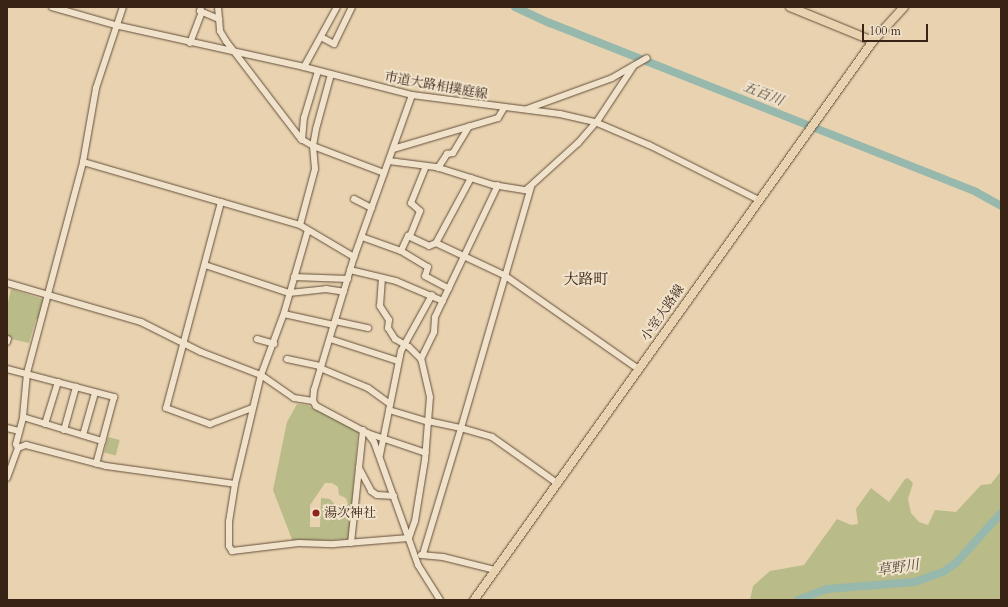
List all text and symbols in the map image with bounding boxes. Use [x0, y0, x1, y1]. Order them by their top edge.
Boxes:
scale bar [864, 16, 930, 42]
text: 100 m [869, 23, 901, 39]
street label: 市道大路相撲庭線 [383, 69, 489, 103]
water label: 五百川 [740, 78, 786, 110]
district label: 大路町 [564, 271, 608, 289]
street label: 小室大路線 [638, 282, 688, 344]
place label: 湯次神社 [324, 505, 376, 521]
marker: 湯次神社 [311, 508, 321, 518]
water label: 草野川 [876, 557, 920, 579]

